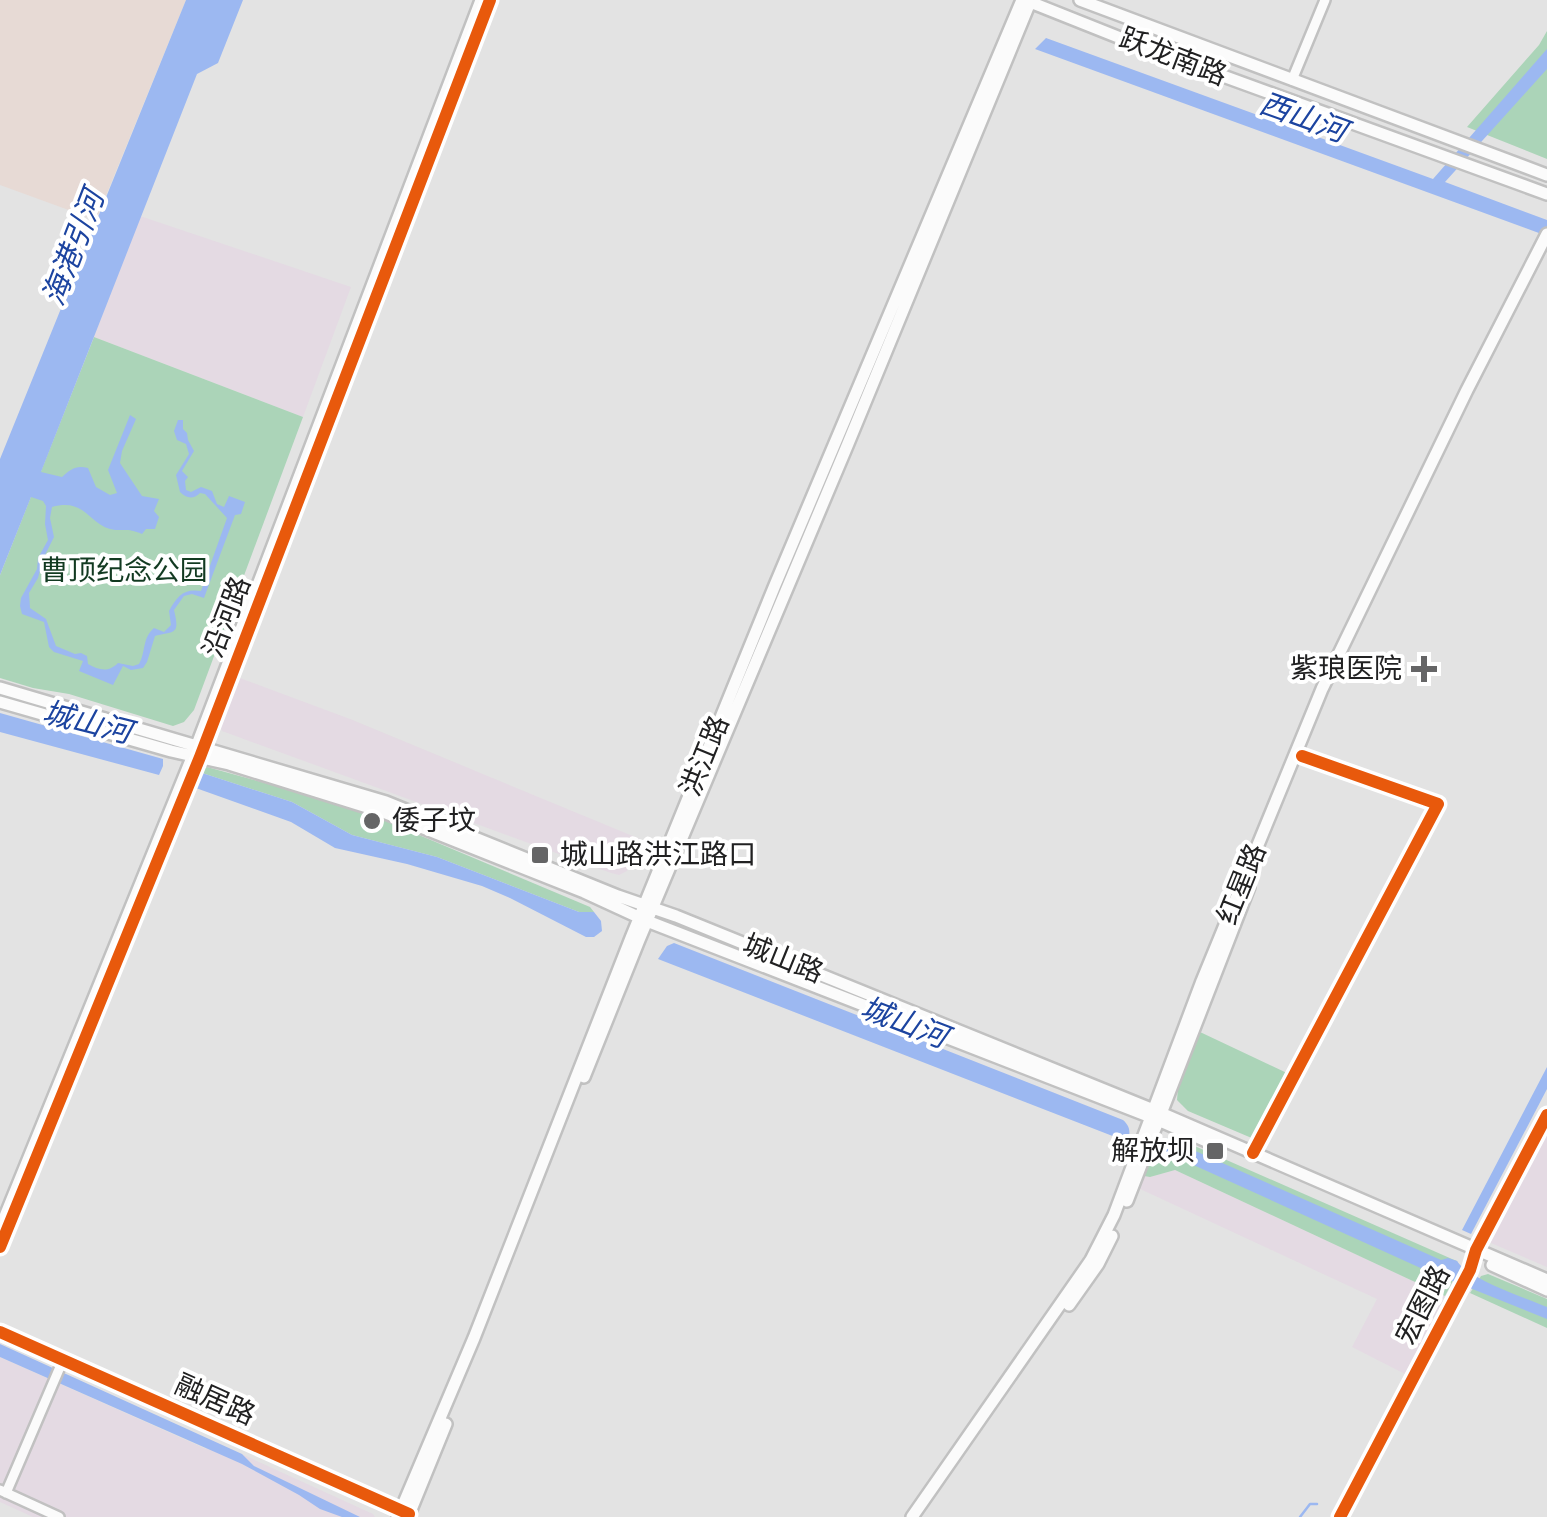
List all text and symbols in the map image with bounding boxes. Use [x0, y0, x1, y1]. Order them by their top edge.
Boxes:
street label: 跃龙南路 [1114, 18, 1232, 96]
water label: 西山河 [1253, 82, 1357, 155]
water label: 海港引河 [32, 180, 117, 312]
park label: 曹顶纪念公园 [40, 551, 208, 591]
street label: 沿河路 [193, 571, 261, 663]
place label: 紫琅医院 [1290, 649, 1402, 689]
marker: 紫琅医院 [1411, 656, 1437, 682]
water label: 城山河 [38, 691, 141, 756]
street label: 洪江路 [671, 710, 739, 802]
place label: 倭子坟 [392, 801, 476, 841]
marker: 倭子坟 [361, 810, 383, 832]
place label: 城山路洪江路口 [560, 835, 756, 875]
street label: 红星路 [1208, 838, 1276, 930]
marker: 城山路洪江路口 [529, 844, 551, 866]
street label: 城山路 [737, 925, 829, 993]
water label: 城山河 [854, 987, 958, 1061]
place label: 解放坝 [1111, 1131, 1195, 1171]
marker: 解放坝 [1204, 1140, 1226, 1162]
street label: 宏图路 [1386, 1258, 1460, 1352]
street label: 融居路 [168, 1365, 262, 1435]

